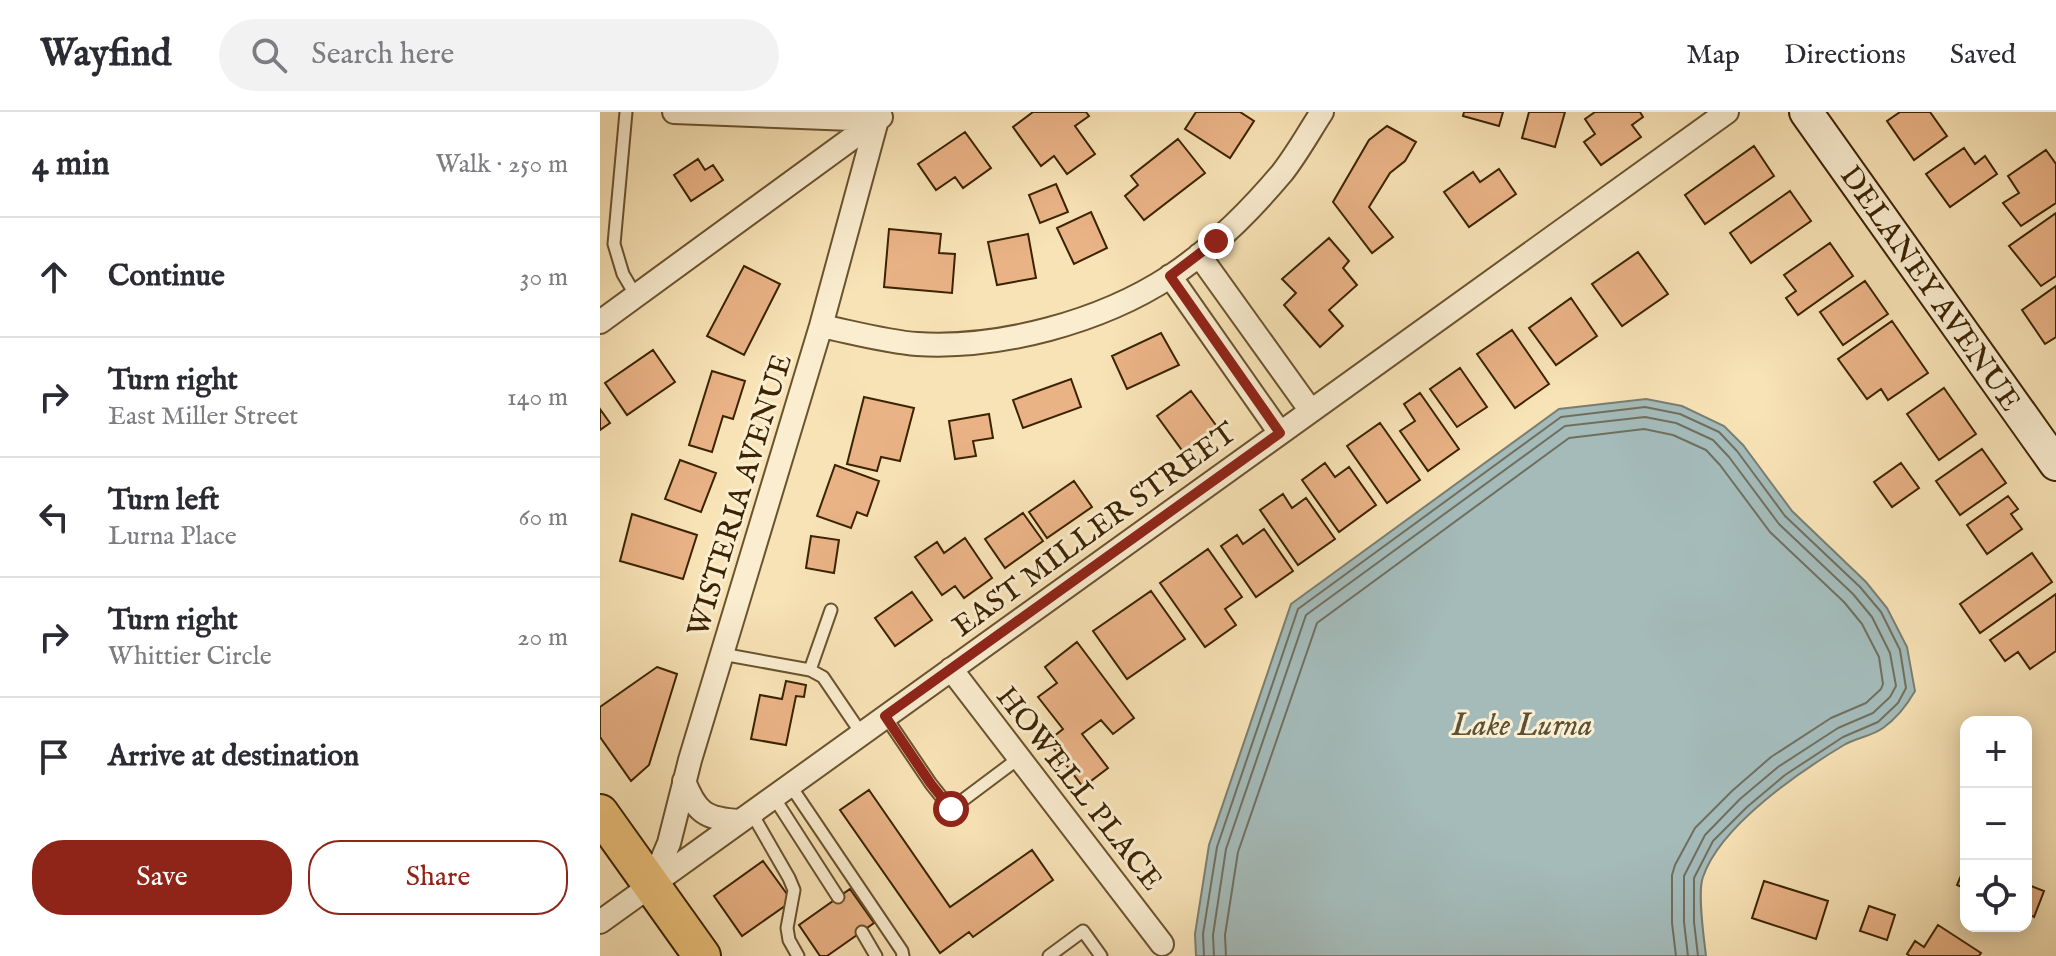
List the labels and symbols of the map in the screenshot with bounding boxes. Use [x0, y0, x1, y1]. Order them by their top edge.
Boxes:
street label: DELANEY AVENUE [1830, 159, 2028, 419]
route end [1198, 223, 1234, 259]
street label: WISTERIA AVENUE [680, 350, 802, 641]
street label: EAST MILLER STREET [946, 415, 1245, 646]
street label: HOWELL PLACE [987, 679, 1170, 899]
water label: Lake Lurna [1450, 706, 1593, 747]
route start [933, 791, 969, 827]

